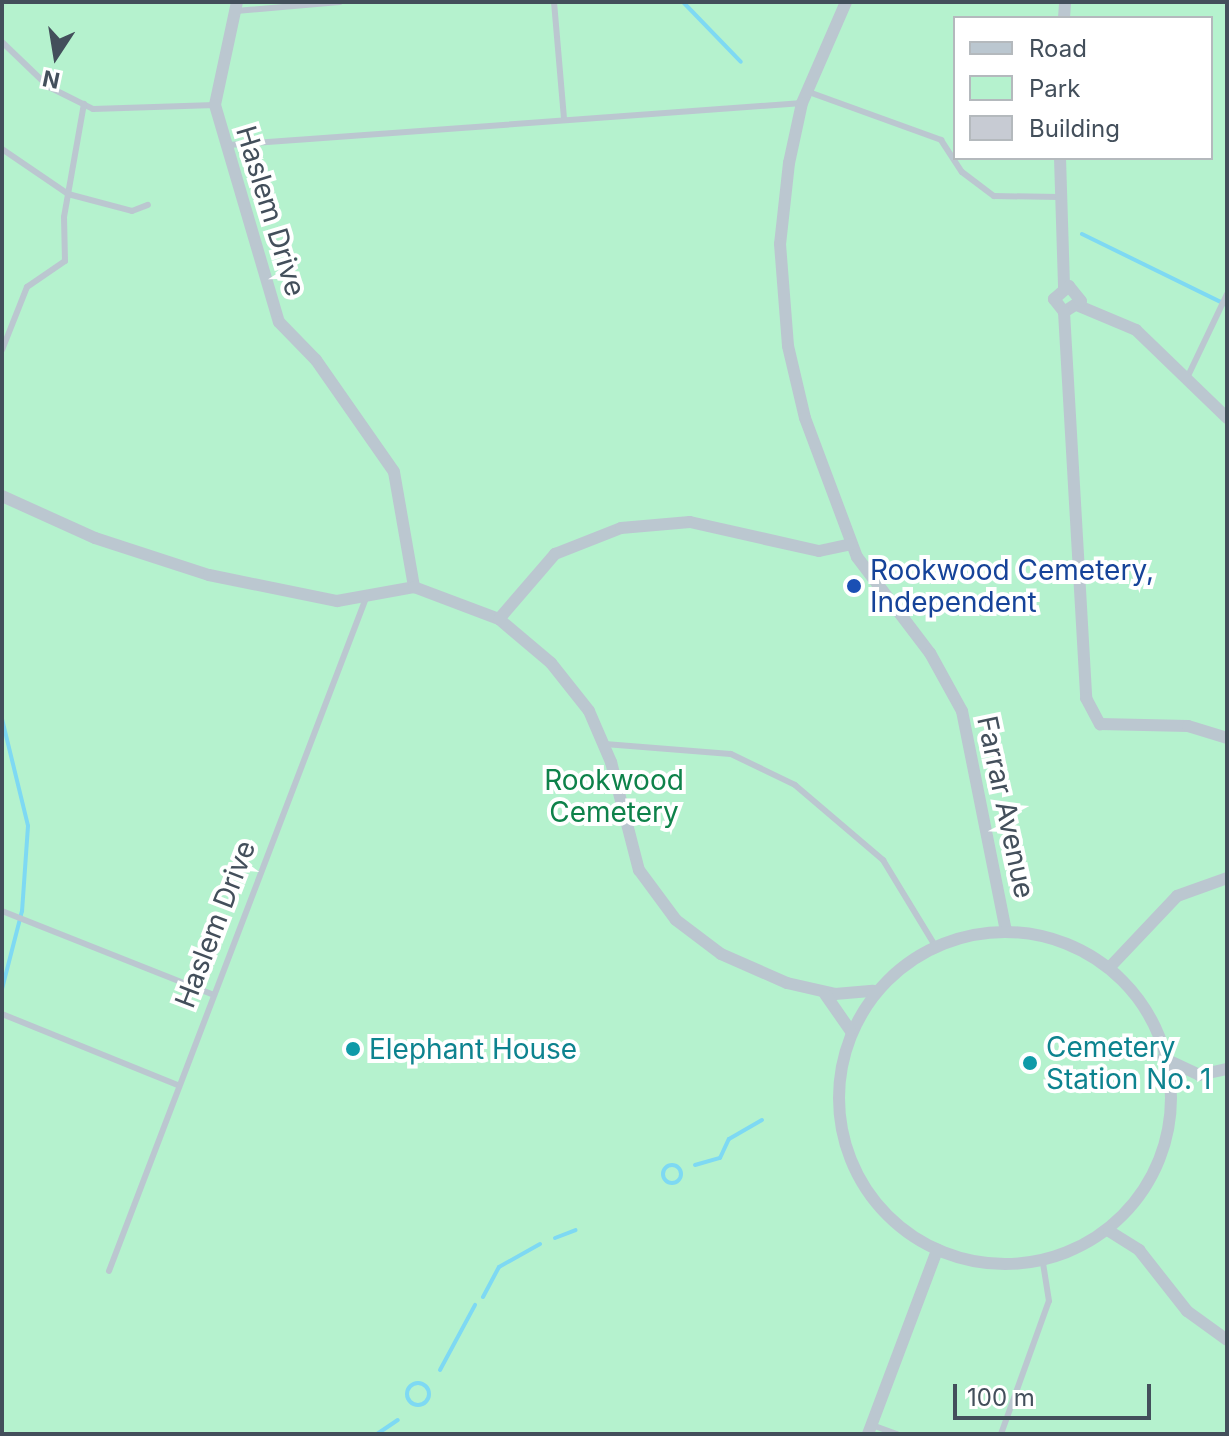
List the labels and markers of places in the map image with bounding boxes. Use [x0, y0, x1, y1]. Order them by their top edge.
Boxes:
place label: Rookwood Cemetery, Independent [870, 553, 1154, 619]
marker: Rookwood Cemetery, Independent [845, 577, 863, 595]
place label: Cemetery Station No. 1 [1046, 1030, 1211, 1096]
place label: Elephant House [369, 1032, 577, 1066]
marker: Elephant House [344, 1040, 362, 1058]
marker: Cemetery Station No. 1 [1021, 1054, 1039, 1072]

